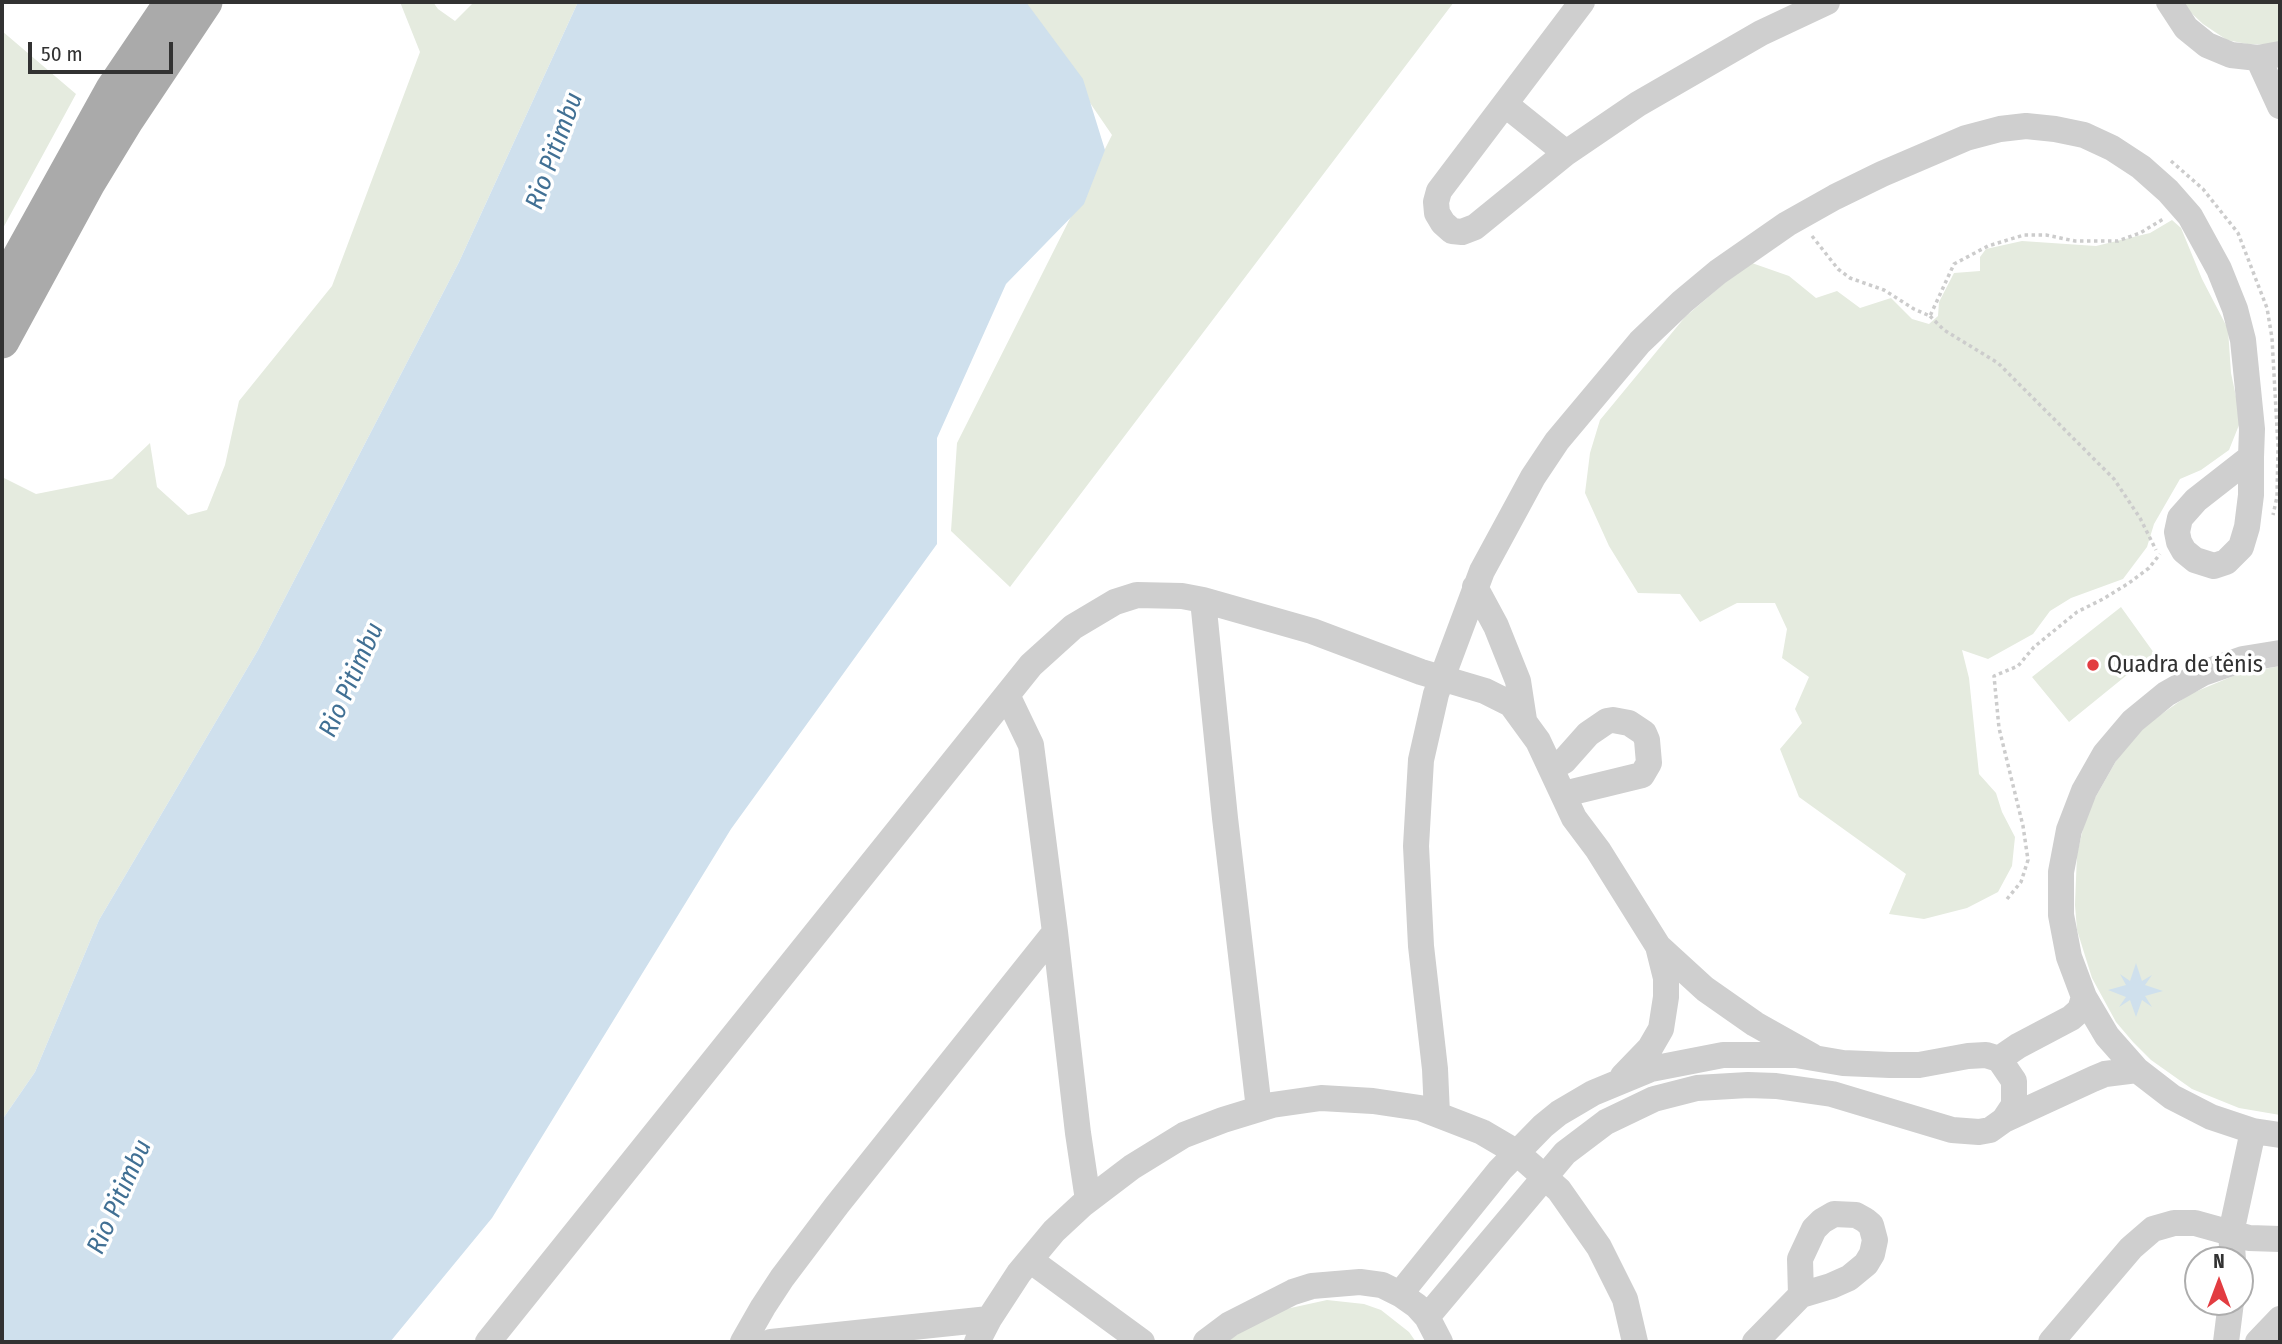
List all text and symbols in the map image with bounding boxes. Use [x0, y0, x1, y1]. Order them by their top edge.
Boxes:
scale bar [32, 28, 177, 72]
text: 50 m [41, 41, 83, 67]
water label: Rio Pitimbu [519, 88, 591, 214]
water label: Rio Pitimbu [313, 618, 391, 742]
place label: Quadra de tênis [2107, 651, 2263, 679]
marker: Quadra de tênis [2085, 657, 2101, 673]
water label: Rio Pitimbu [81, 1135, 159, 1259]
north arrow [2184, 1246, 2254, 1316]
text: N [2213, 1250, 2225, 1273]

